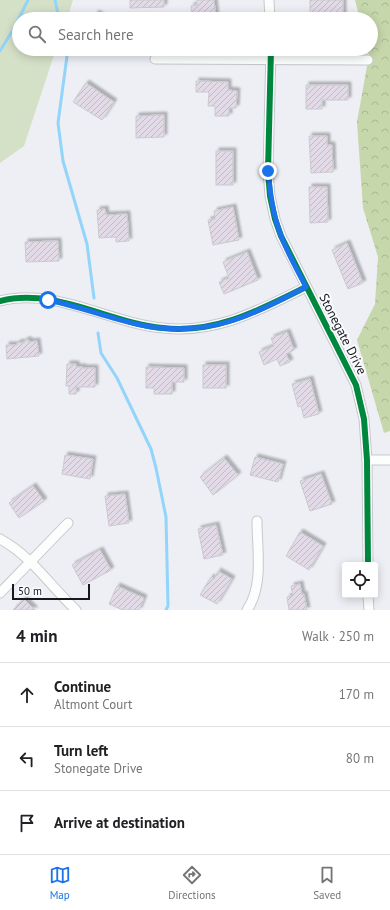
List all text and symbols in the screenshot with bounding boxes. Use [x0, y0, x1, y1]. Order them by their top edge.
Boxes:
search box [12, 12, 378, 56]
icon: search [26, 23, 48, 45]
text: Search here [58, 25, 134, 44]
route end [259, 162, 277, 180]
route start [39, 291, 57, 309]
street label: Stonegate Drive [315, 291, 371, 377]
map controls [342, 562, 378, 598]
button: locate [342, 562, 378, 598]
scale bar [12, 582, 90, 601]
text: 50 m [18, 584, 42, 598]
text: 4 min [16, 625, 57, 647]
text: Walk · 250 m [302, 628, 374, 645]
text: Continue [54, 677, 111, 696]
icon: ahead [16, 684, 38, 706]
text: 170 m [339, 686, 374, 703]
text: Altmont Court [54, 696, 132, 713]
text: Turn left [54, 741, 108, 760]
icon: left [16, 748, 38, 770]
text: 80 m [346, 750, 374, 767]
text: Stonegate Drive [54, 760, 143, 777]
icon: arrive [16, 812, 38, 834]
text: Arrive at destination [54, 813, 185, 832]
tab: Map [49, 864, 71, 902]
tab: Directions [168, 864, 216, 902]
tab: Saved [313, 864, 341, 902]

